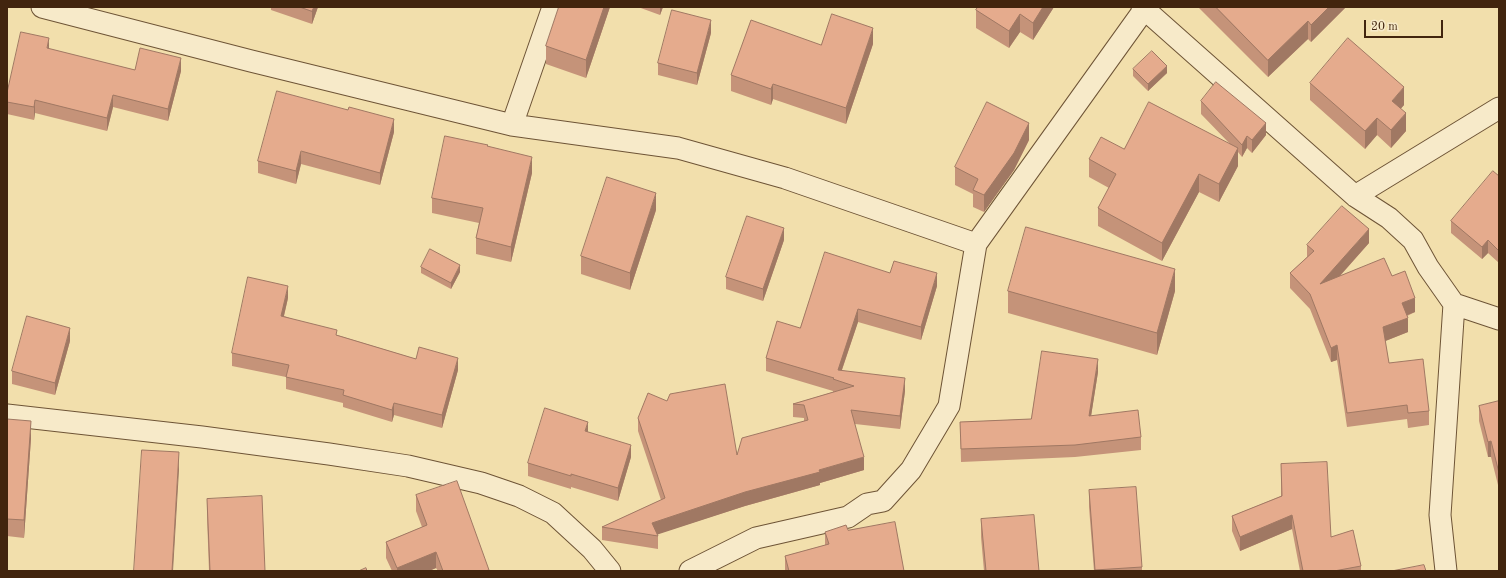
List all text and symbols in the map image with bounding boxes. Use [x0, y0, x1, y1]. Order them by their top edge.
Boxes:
scale bar [1366, 12, 1445, 38]
text: 20 m [1371, 21, 1398, 33]

